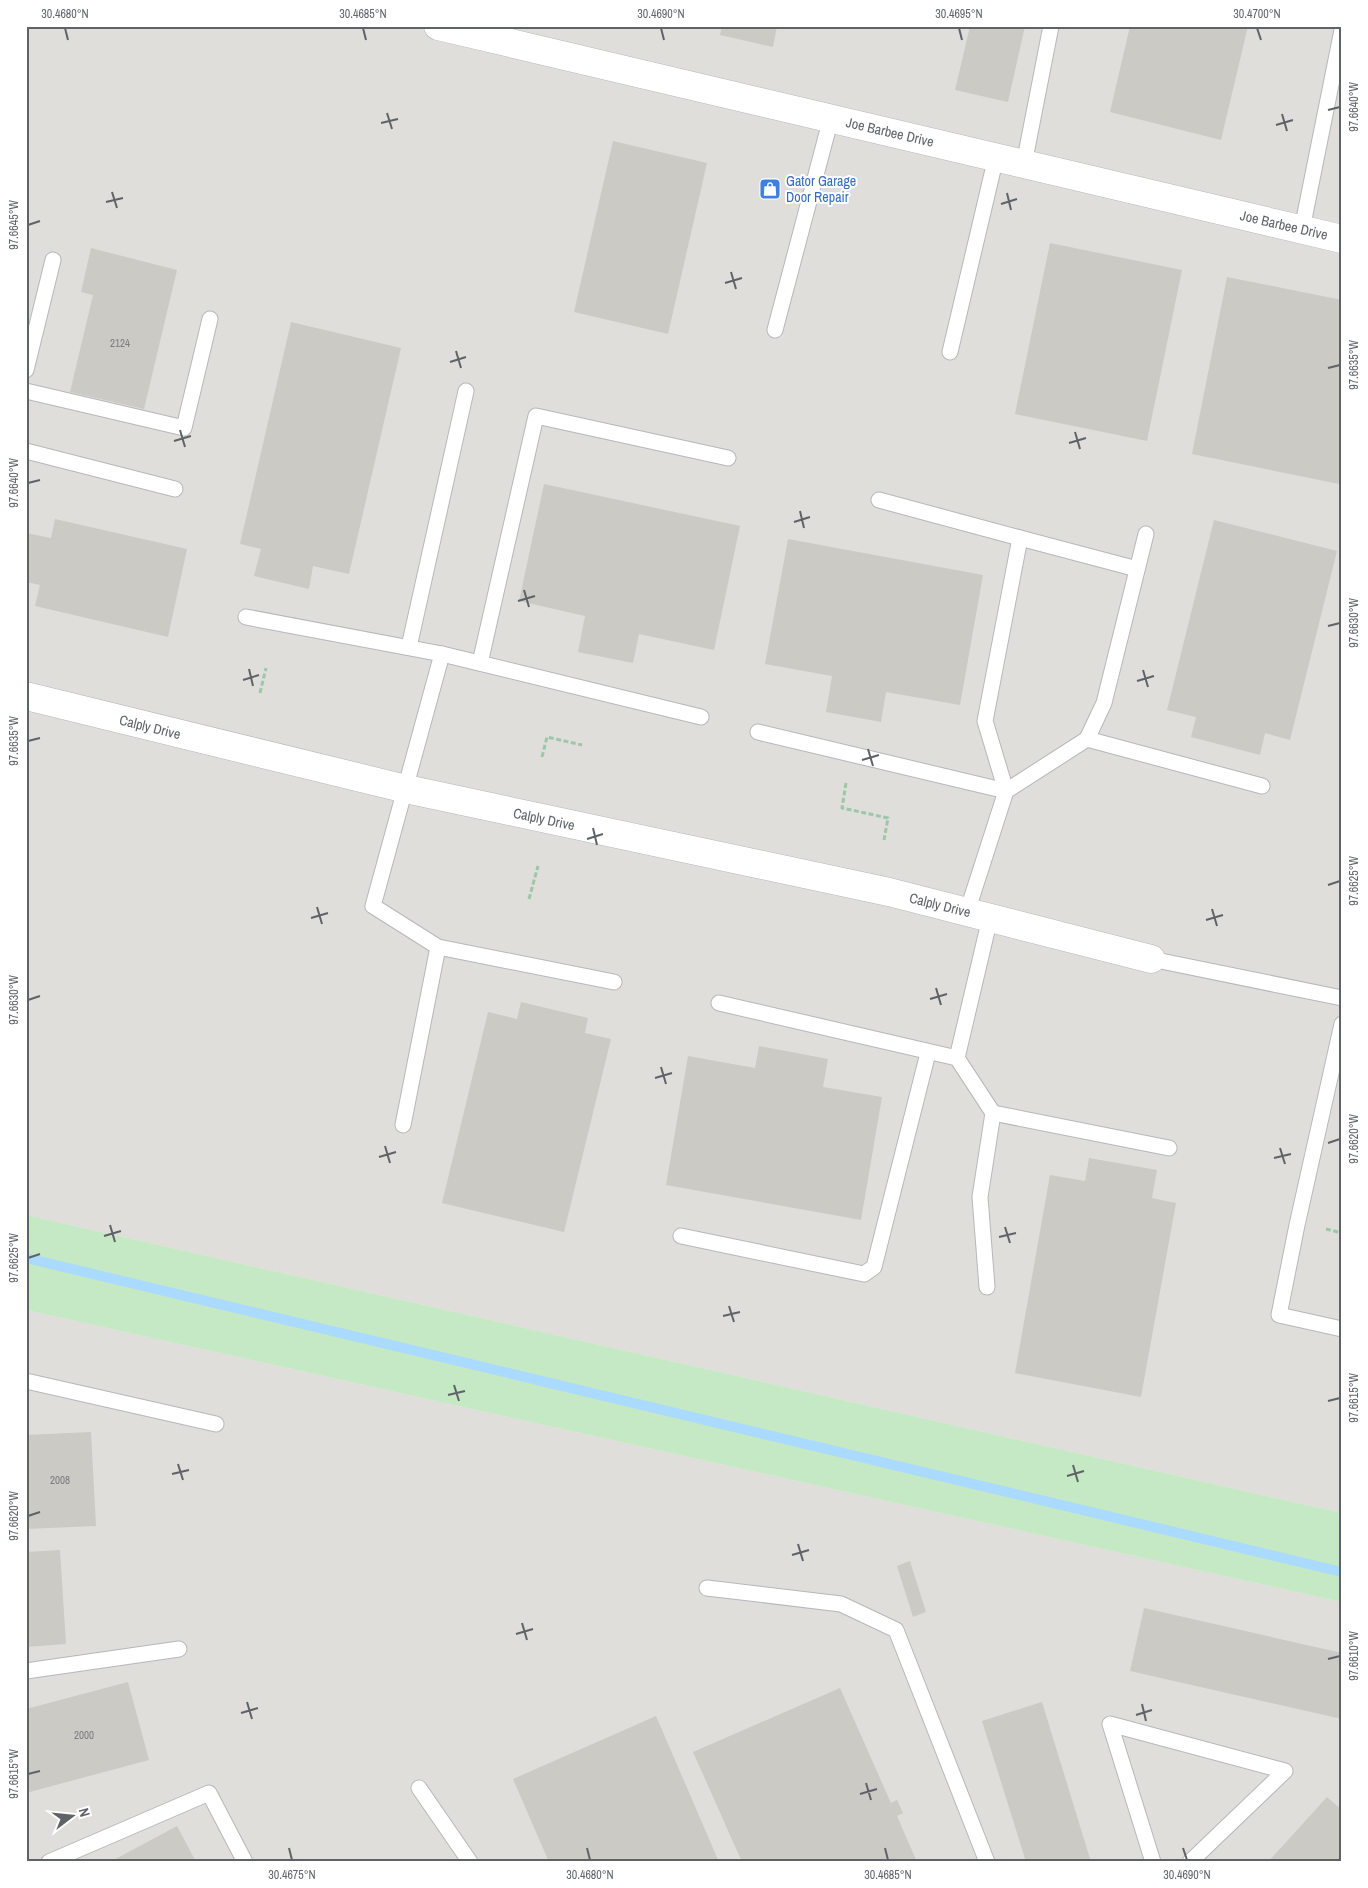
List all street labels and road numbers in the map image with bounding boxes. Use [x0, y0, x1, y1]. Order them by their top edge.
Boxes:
street label: Joe Barbee Drive [844, 113, 936, 151]
street label: Joe Barbee Drive [1238, 206, 1330, 244]
street label: Calply Drive [117, 711, 183, 743]
street label: Calply Drive [512, 804, 576, 834]
street label: Calply Drive [907, 889, 973, 921]

